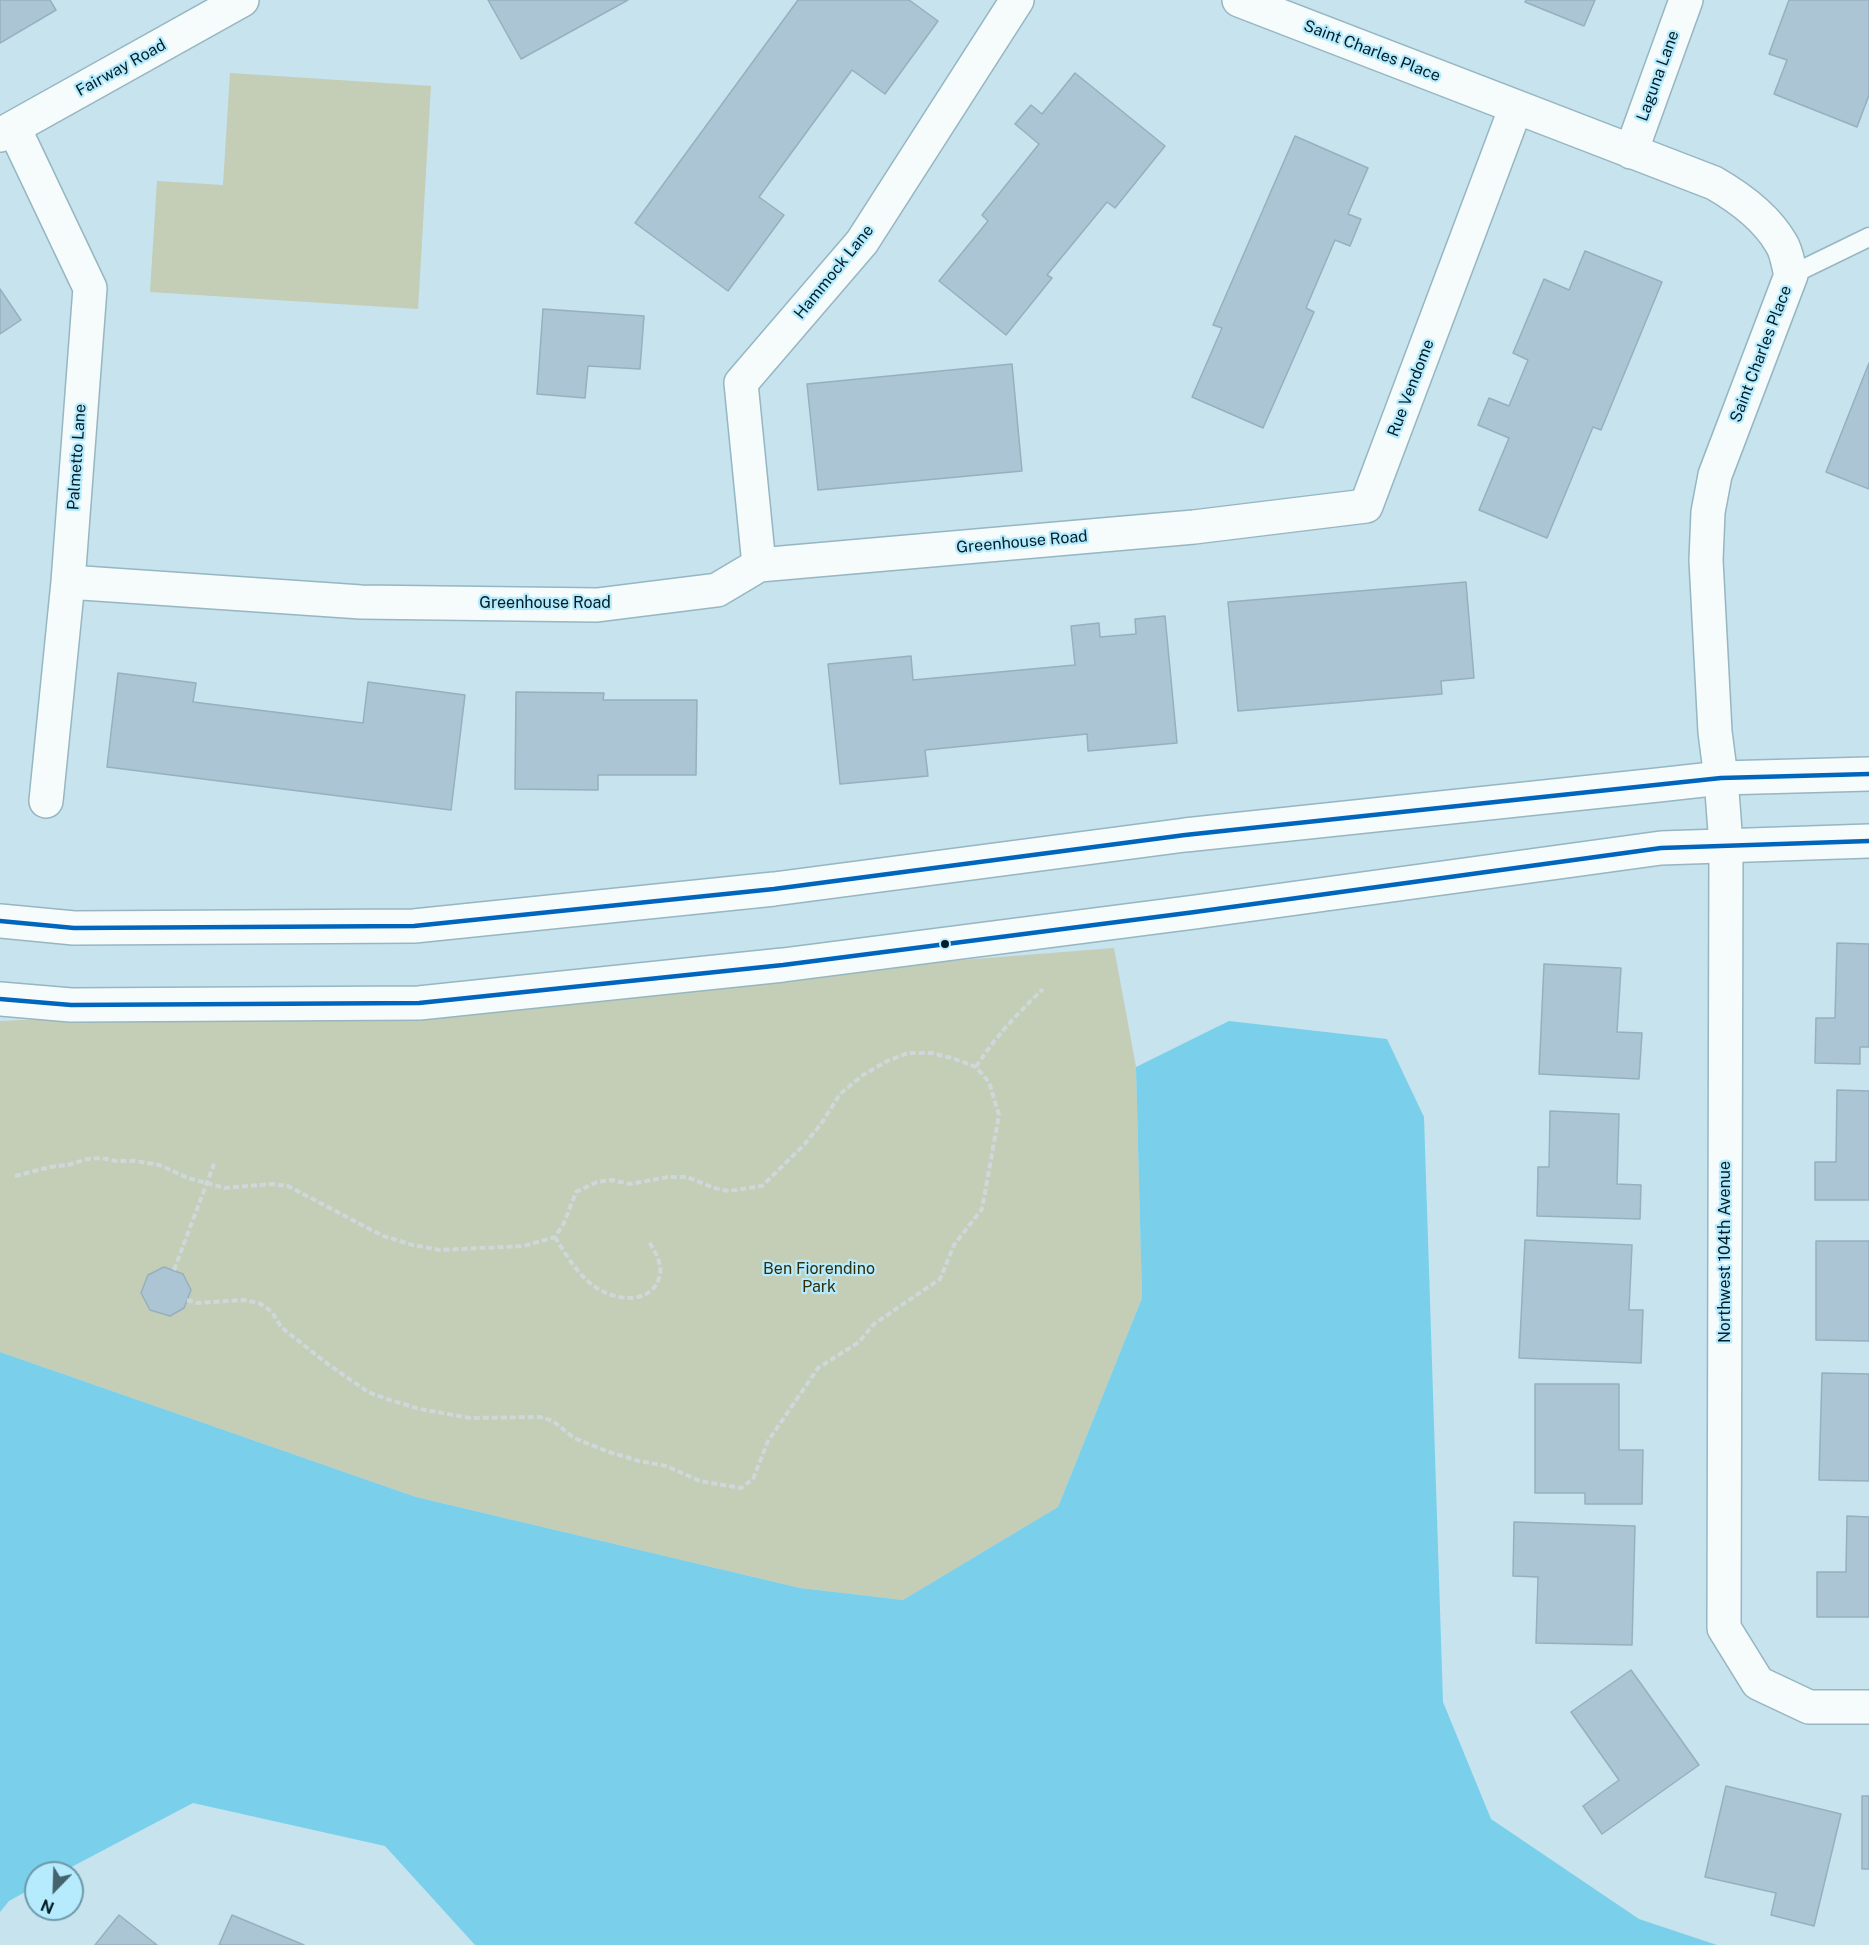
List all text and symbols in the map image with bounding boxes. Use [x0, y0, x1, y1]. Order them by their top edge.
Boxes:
street label: Saint Charles Place [1301, 16, 1443, 86]
street label: Laguna Lane [1633, 28, 1683, 124]
street label: Fairway Road [73, 35, 169, 101]
street label: Hammock Lane [790, 221, 878, 323]
street label: Saint Charles Place [1726, 283, 1796, 425]
street label: Rue Vendome [1384, 337, 1438, 439]
street label: Palmetto Lane [64, 403, 90, 511]
street label: Greenhouse Road [956, 527, 1088, 557]
street label: Greenhouse Road [479, 593, 611, 613]
unlabelled marker [939, 938, 951, 950]
street label: Northwest 104th Avenue [1715, 1161, 1735, 1343]
park label: Ben Fiorendino Park [763, 1259, 875, 1297]
north arrow [24, 1861, 84, 1921]
text: N [38, 1895, 57, 1917]

